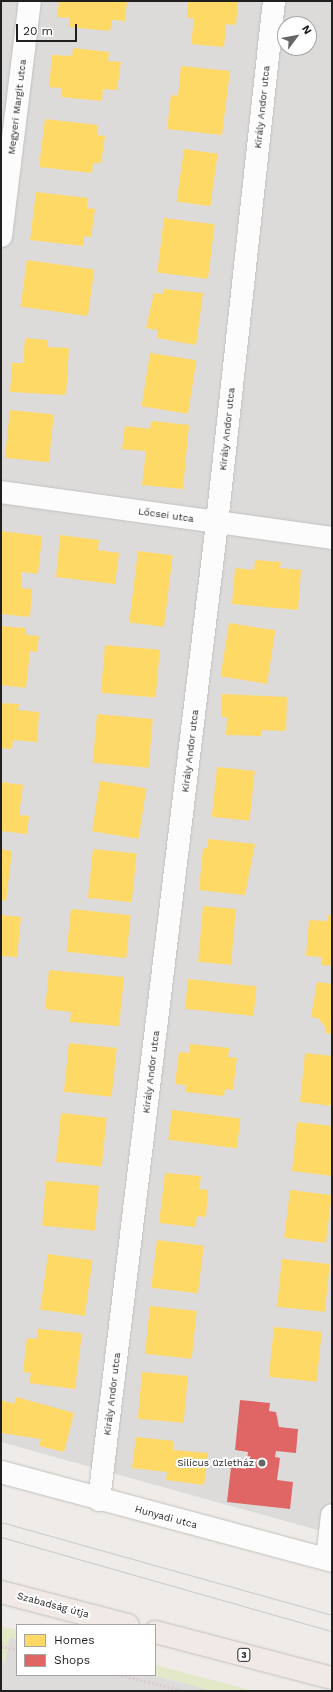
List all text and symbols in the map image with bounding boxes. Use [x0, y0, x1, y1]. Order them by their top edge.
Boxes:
scale bar [18, 16, 79, 42]
north arrow [277, 16, 317, 56]
text: N [299, 23, 314, 37]
text: 20 m [23, 24, 53, 38]
street label: Megyeri Margit utca [5, 59, 29, 155]
street label: Király Andor utca [252, 64, 272, 150]
street label: Király Andor utca [217, 386, 237, 472]
street label: Lőcsei utca [137, 505, 195, 525]
street label: Király Andor utca [179, 708, 201, 794]
street label: Király Andor utca [140, 1029, 162, 1115]
street label: Király Andor utca [101, 1351, 123, 1437]
place label: Silicus üzletház [177, 1457, 254, 1469]
marker: Silicus üzletház [257, 1458, 267, 1468]
street label: Hunyadi utca [133, 1503, 199, 1531]
street label: Szabadság útja [16, 1590, 90, 1620]
legend [16, 1624, 156, 1676]
text: Homes [54, 1633, 95, 1647]
road number: 3 [237, 1648, 251, 1662]
text: Shops [54, 1653, 90, 1667]

